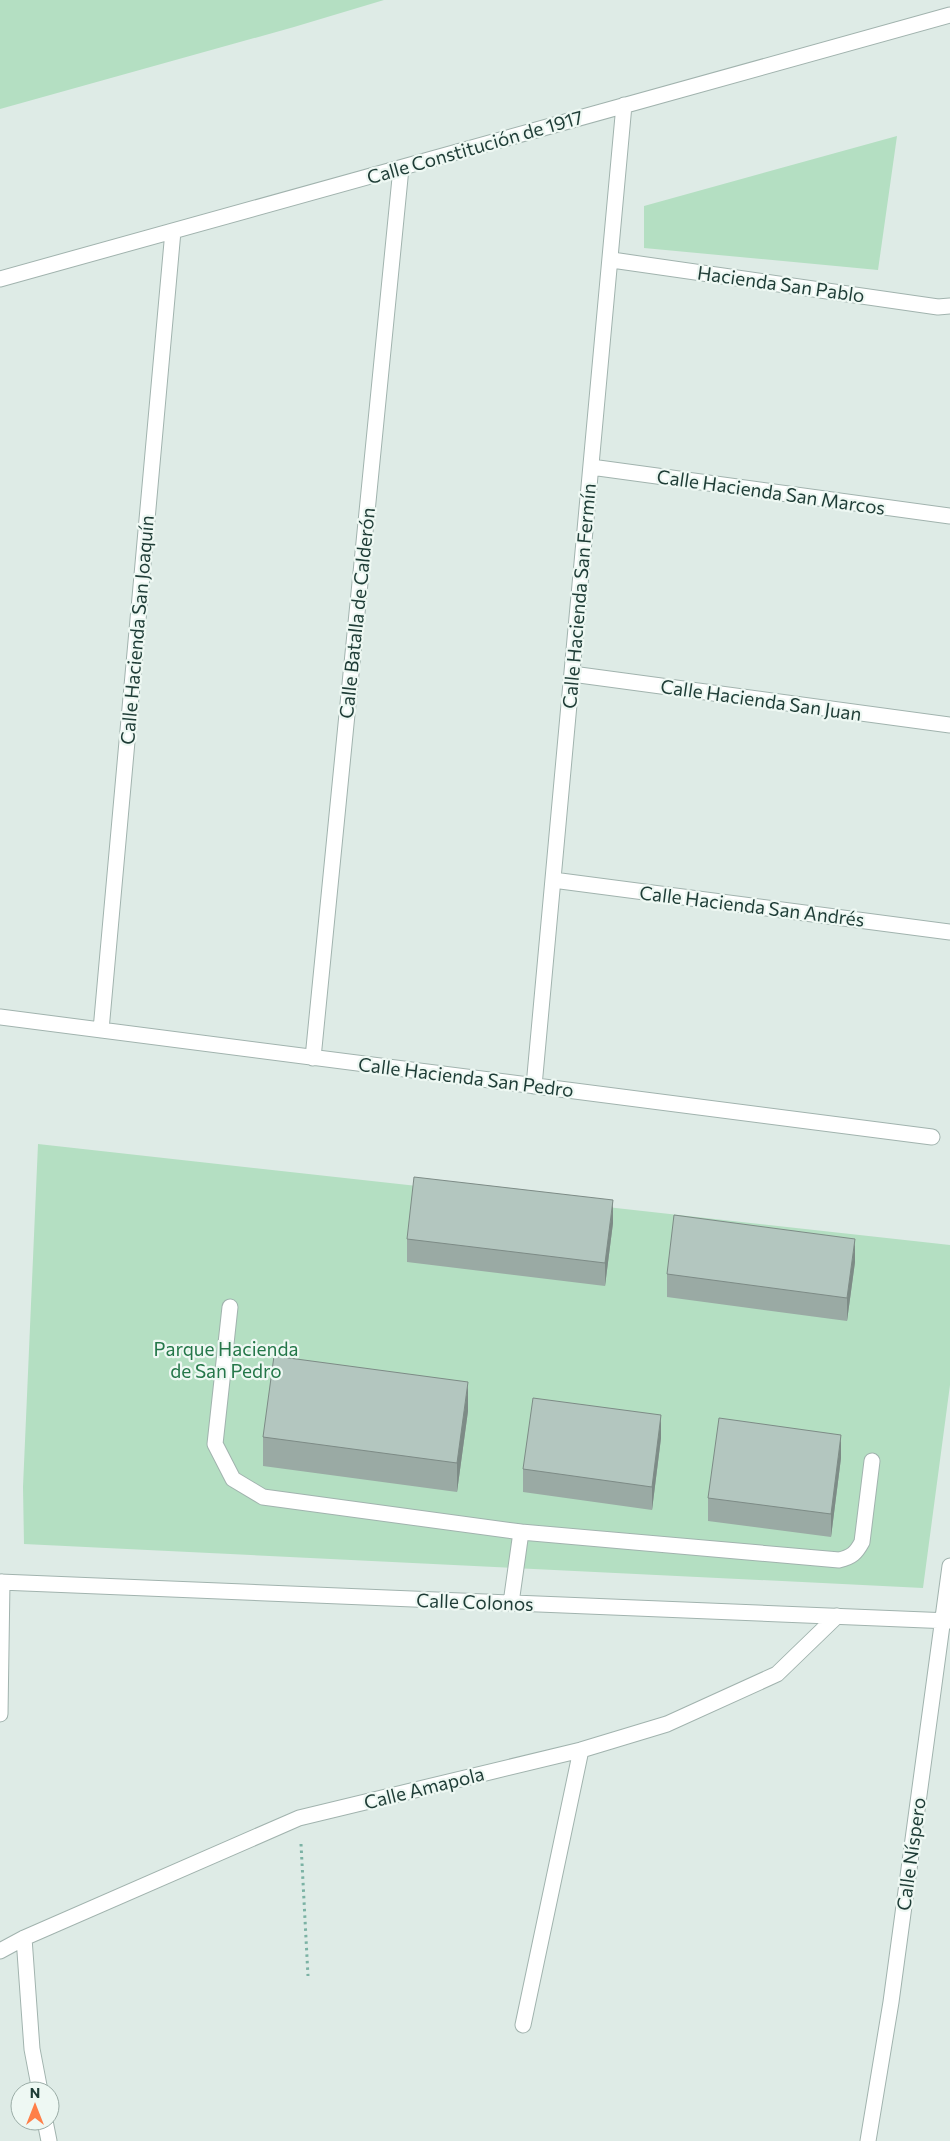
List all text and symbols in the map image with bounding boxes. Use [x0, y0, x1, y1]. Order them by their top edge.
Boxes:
street label: Calle Constitución de 1917 [364, 105, 586, 188]
street label: Hacienda San Pablo [696, 260, 866, 307]
street label: Calle Hacienda San Marcos [655, 464, 887, 519]
street label: Calle Hacienda San Fermín [557, 482, 600, 710]
street label: Calle Batalla de Calderón [334, 506, 379, 720]
street label: Calle Hacienda San Joaquín [115, 514, 158, 746]
street label: Calle Hacienda San Juan [659, 674, 863, 725]
street label: Calle Hacienda San Andrés [638, 880, 866, 931]
street label: Calle Hacienda San Pedro [357, 1052, 575, 1101]
park label: Parque Hacienda de San Pedro [154, 1337, 298, 1382]
street label: Calle Colonos [416, 1588, 534, 1615]
street label: Calle Amapola [361, 1761, 486, 1814]
street label: Calle Níspero [891, 1796, 930, 1912]
north arrow [10, 2081, 60, 2131]
text: N [30, 2084, 40, 2101]

